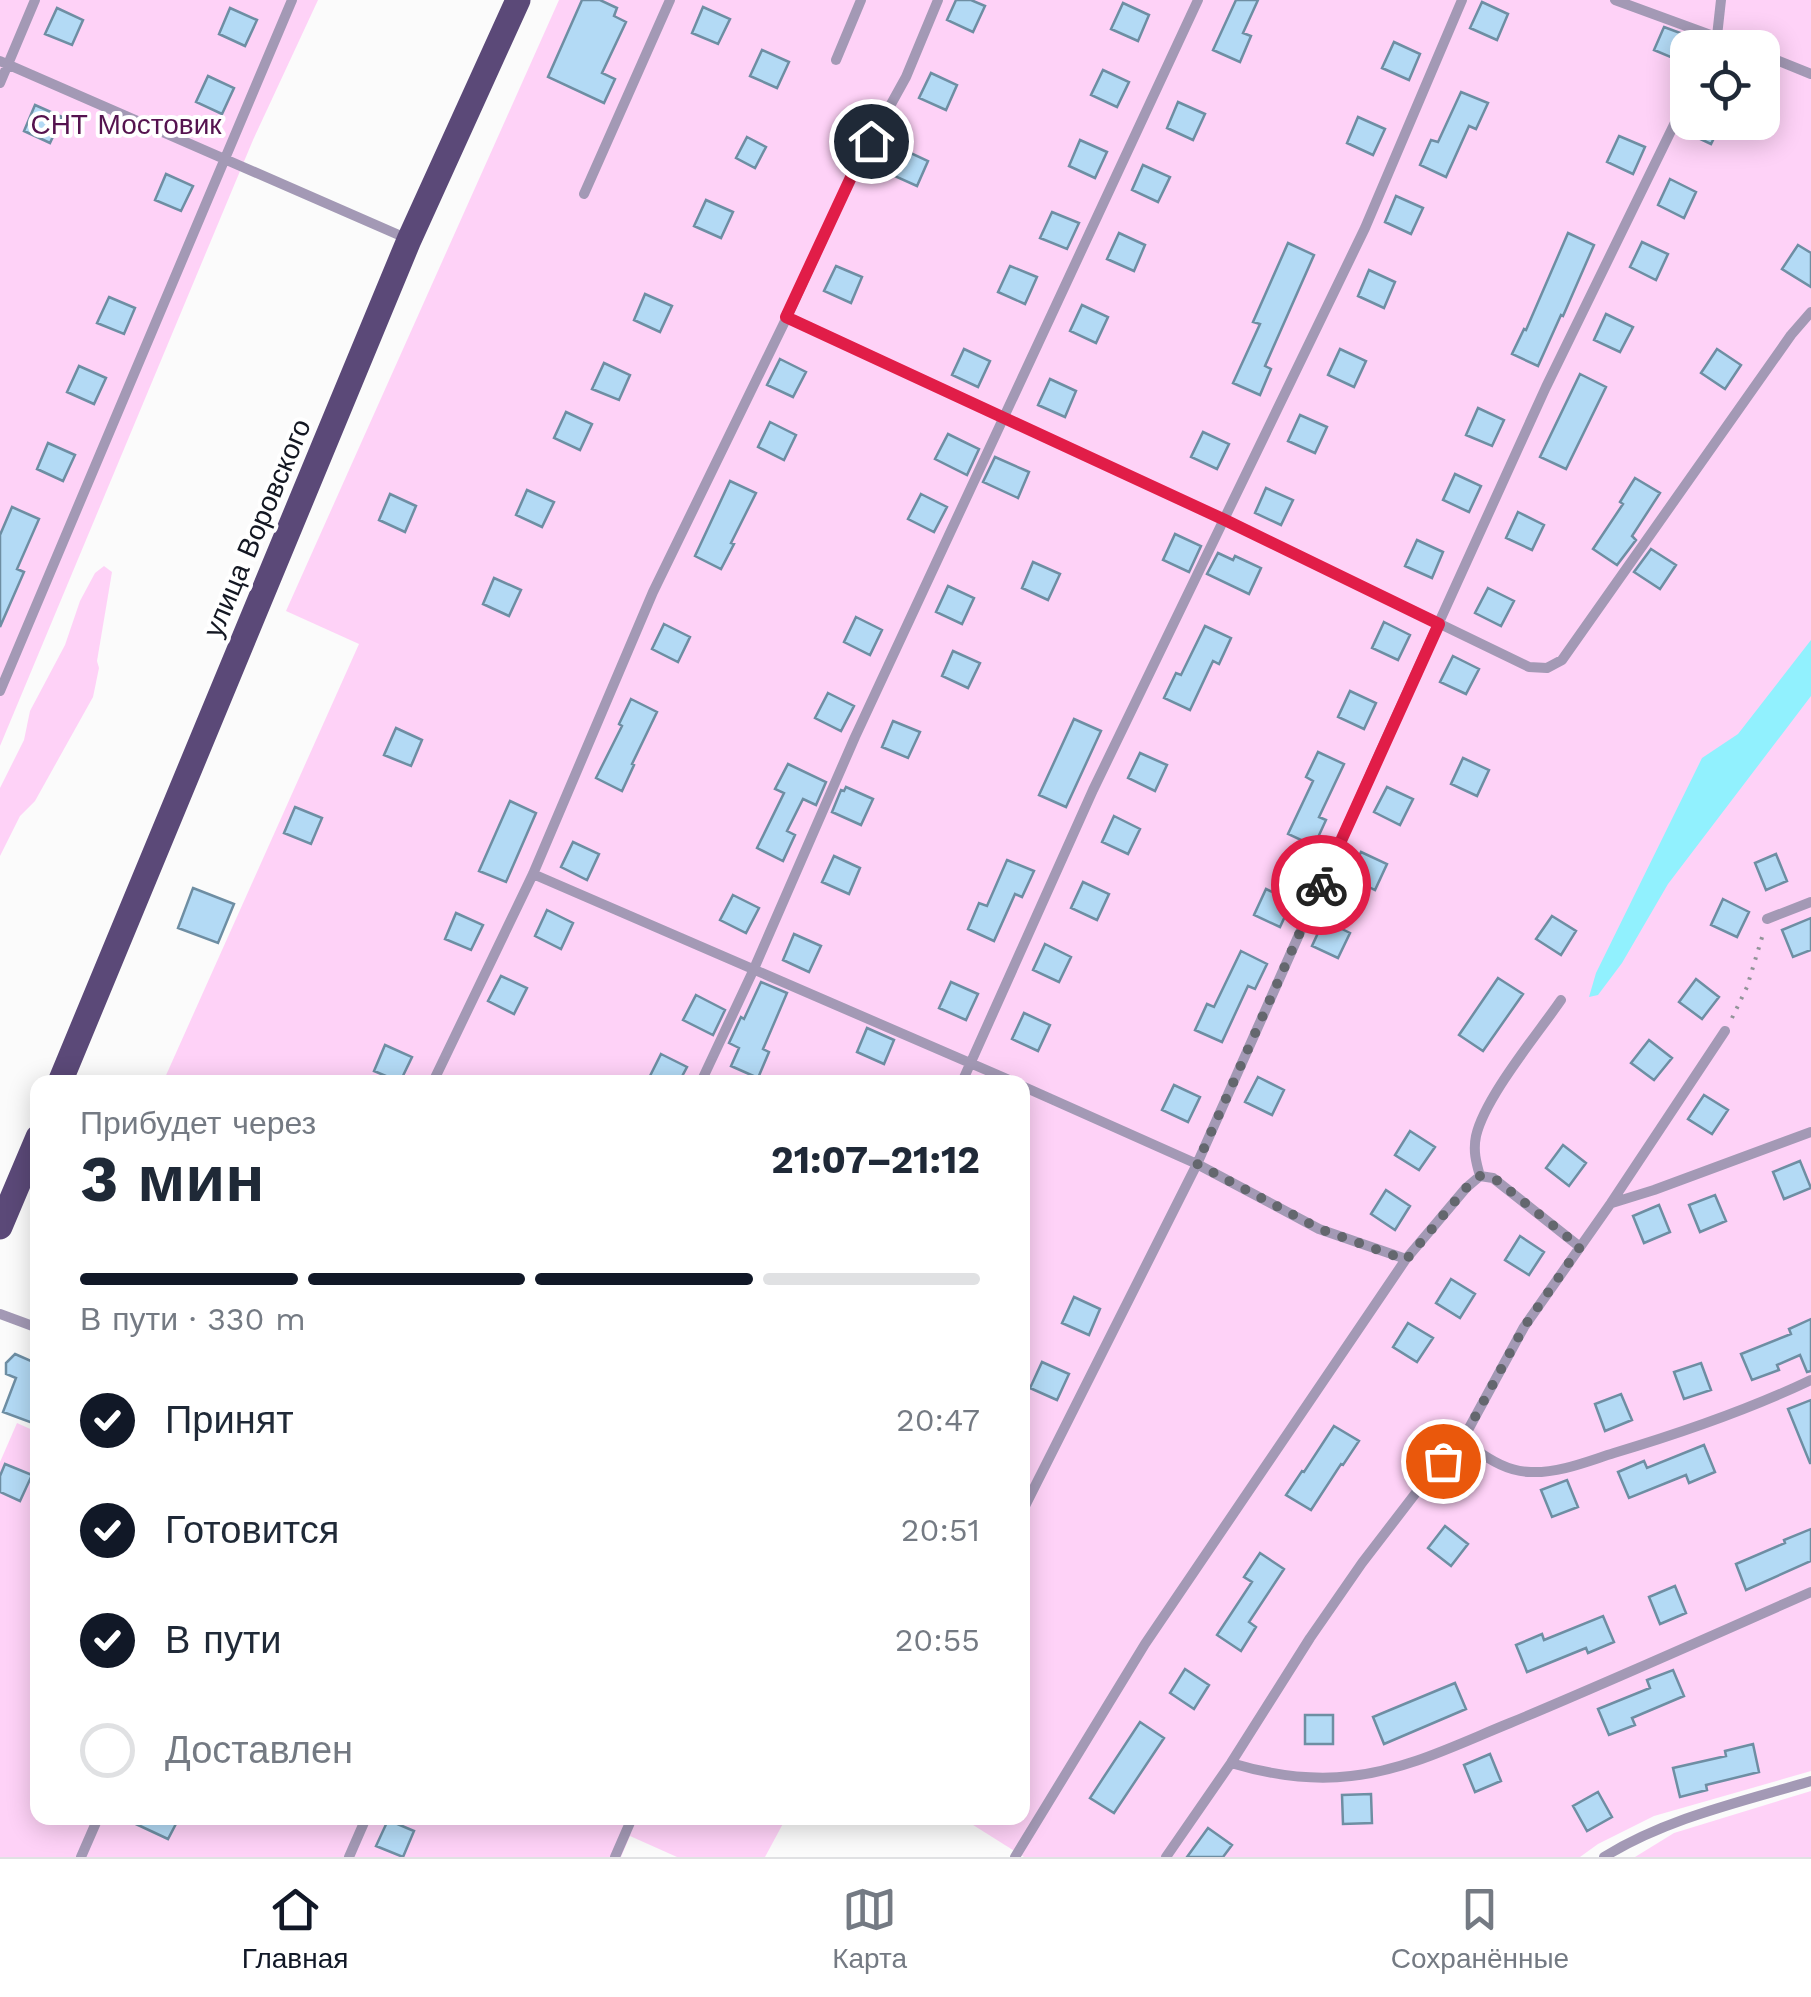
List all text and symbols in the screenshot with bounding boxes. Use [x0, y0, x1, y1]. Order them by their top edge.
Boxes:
map controls [1670, 30, 1780, 140]
button: locate [1670, 30, 1780, 140]
pin [829, 99, 914, 184]
park label: СНТ Мостовик [30, 108, 222, 141]
icon: home [844, 114, 899, 169]
street label: улица Воровского [196, 414, 318, 642]
courier [1271, 835, 1371, 935]
icon: bike [1294, 858, 1349, 913]
text: Прибудет через [80, 1104, 316, 1142]
text: 21:07–21:12 [771, 1138, 980, 1182]
text: 3 мин [80, 1141, 264, 1217]
text: В пути · 330 m [80, 1300, 306, 1338]
icon: check [80, 1393, 135, 1448]
text: Принят [165, 1398, 294, 1442]
text: 20:47 [896, 1401, 980, 1439]
pin [1401, 1419, 1486, 1504]
icon: bag [1416, 1434, 1471, 1489]
icon: check [80, 1503, 135, 1558]
text: Готовится [165, 1508, 339, 1552]
text: 20:51 [901, 1511, 980, 1549]
icon: check [80, 1613, 135, 1668]
text: В пути [165, 1618, 282, 1662]
text: 20:55 [895, 1621, 980, 1659]
text: Доставлен [165, 1728, 353, 1772]
tab: Главная [242, 1882, 348, 1975]
tab: Карта [832, 1882, 907, 1975]
tab: Сохранённые [1391, 1882, 1569, 1975]

